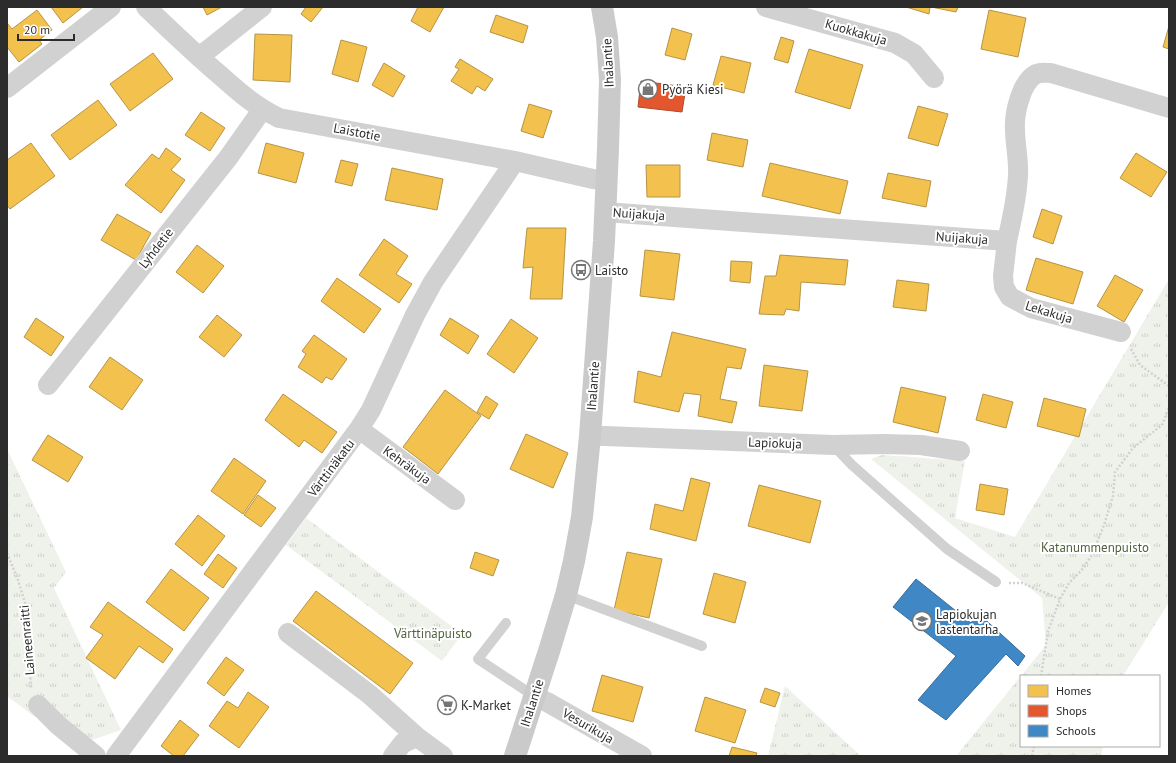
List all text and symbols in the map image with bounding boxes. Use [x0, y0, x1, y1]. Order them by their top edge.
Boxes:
street label: Kuokkakuja [823, 15, 889, 49]
scale bar [18, 16, 74, 42]
text: 20 m [24, 22, 50, 37]
street label: Ihalantie [598, 38, 618, 88]
shop icon: Pyörä Kiesi [637, 78, 659, 100]
place label: Pyörä Kiesi [662, 81, 723, 98]
street label: Laistotie [332, 119, 382, 145]
street label: Nuijakuja [612, 204, 666, 224]
street label: Lyhdetie [135, 224, 177, 272]
street label: Nuijakuja [935, 228, 989, 248]
bus stop icon: Laisto [570, 259, 592, 281]
place label: Laisto [595, 262, 628, 279]
street label: Lekakuja [1023, 297, 1075, 327]
street label: Ihalantie [583, 361, 603, 411]
street label: Lapiokuja [748, 434, 802, 452]
street label: Värttinäkatu [303, 436, 358, 501]
street label: Kehräkuja [380, 442, 434, 488]
park label: Katanummenpuisto [1041, 539, 1149, 556]
street label: Laineenraitti [15, 604, 39, 676]
place label: Lapiokujan lastentarha [936, 606, 999, 638]
school or university icon: Lapiokujan lastentarha [911, 610, 933, 632]
park label: Värttinäpuisto [393, 625, 472, 642]
legend [1020, 675, 1160, 747]
street label: Ihalantie [516, 677, 548, 729]
text: Homes [1056, 683, 1091, 698]
supermarket icon: K-Market [436, 694, 458, 716]
place label: K-Market [461, 697, 511, 714]
text: Shops [1056, 703, 1087, 718]
street label: Vesurikuja [558, 704, 617, 748]
text: Schools [1056, 723, 1096, 738]

